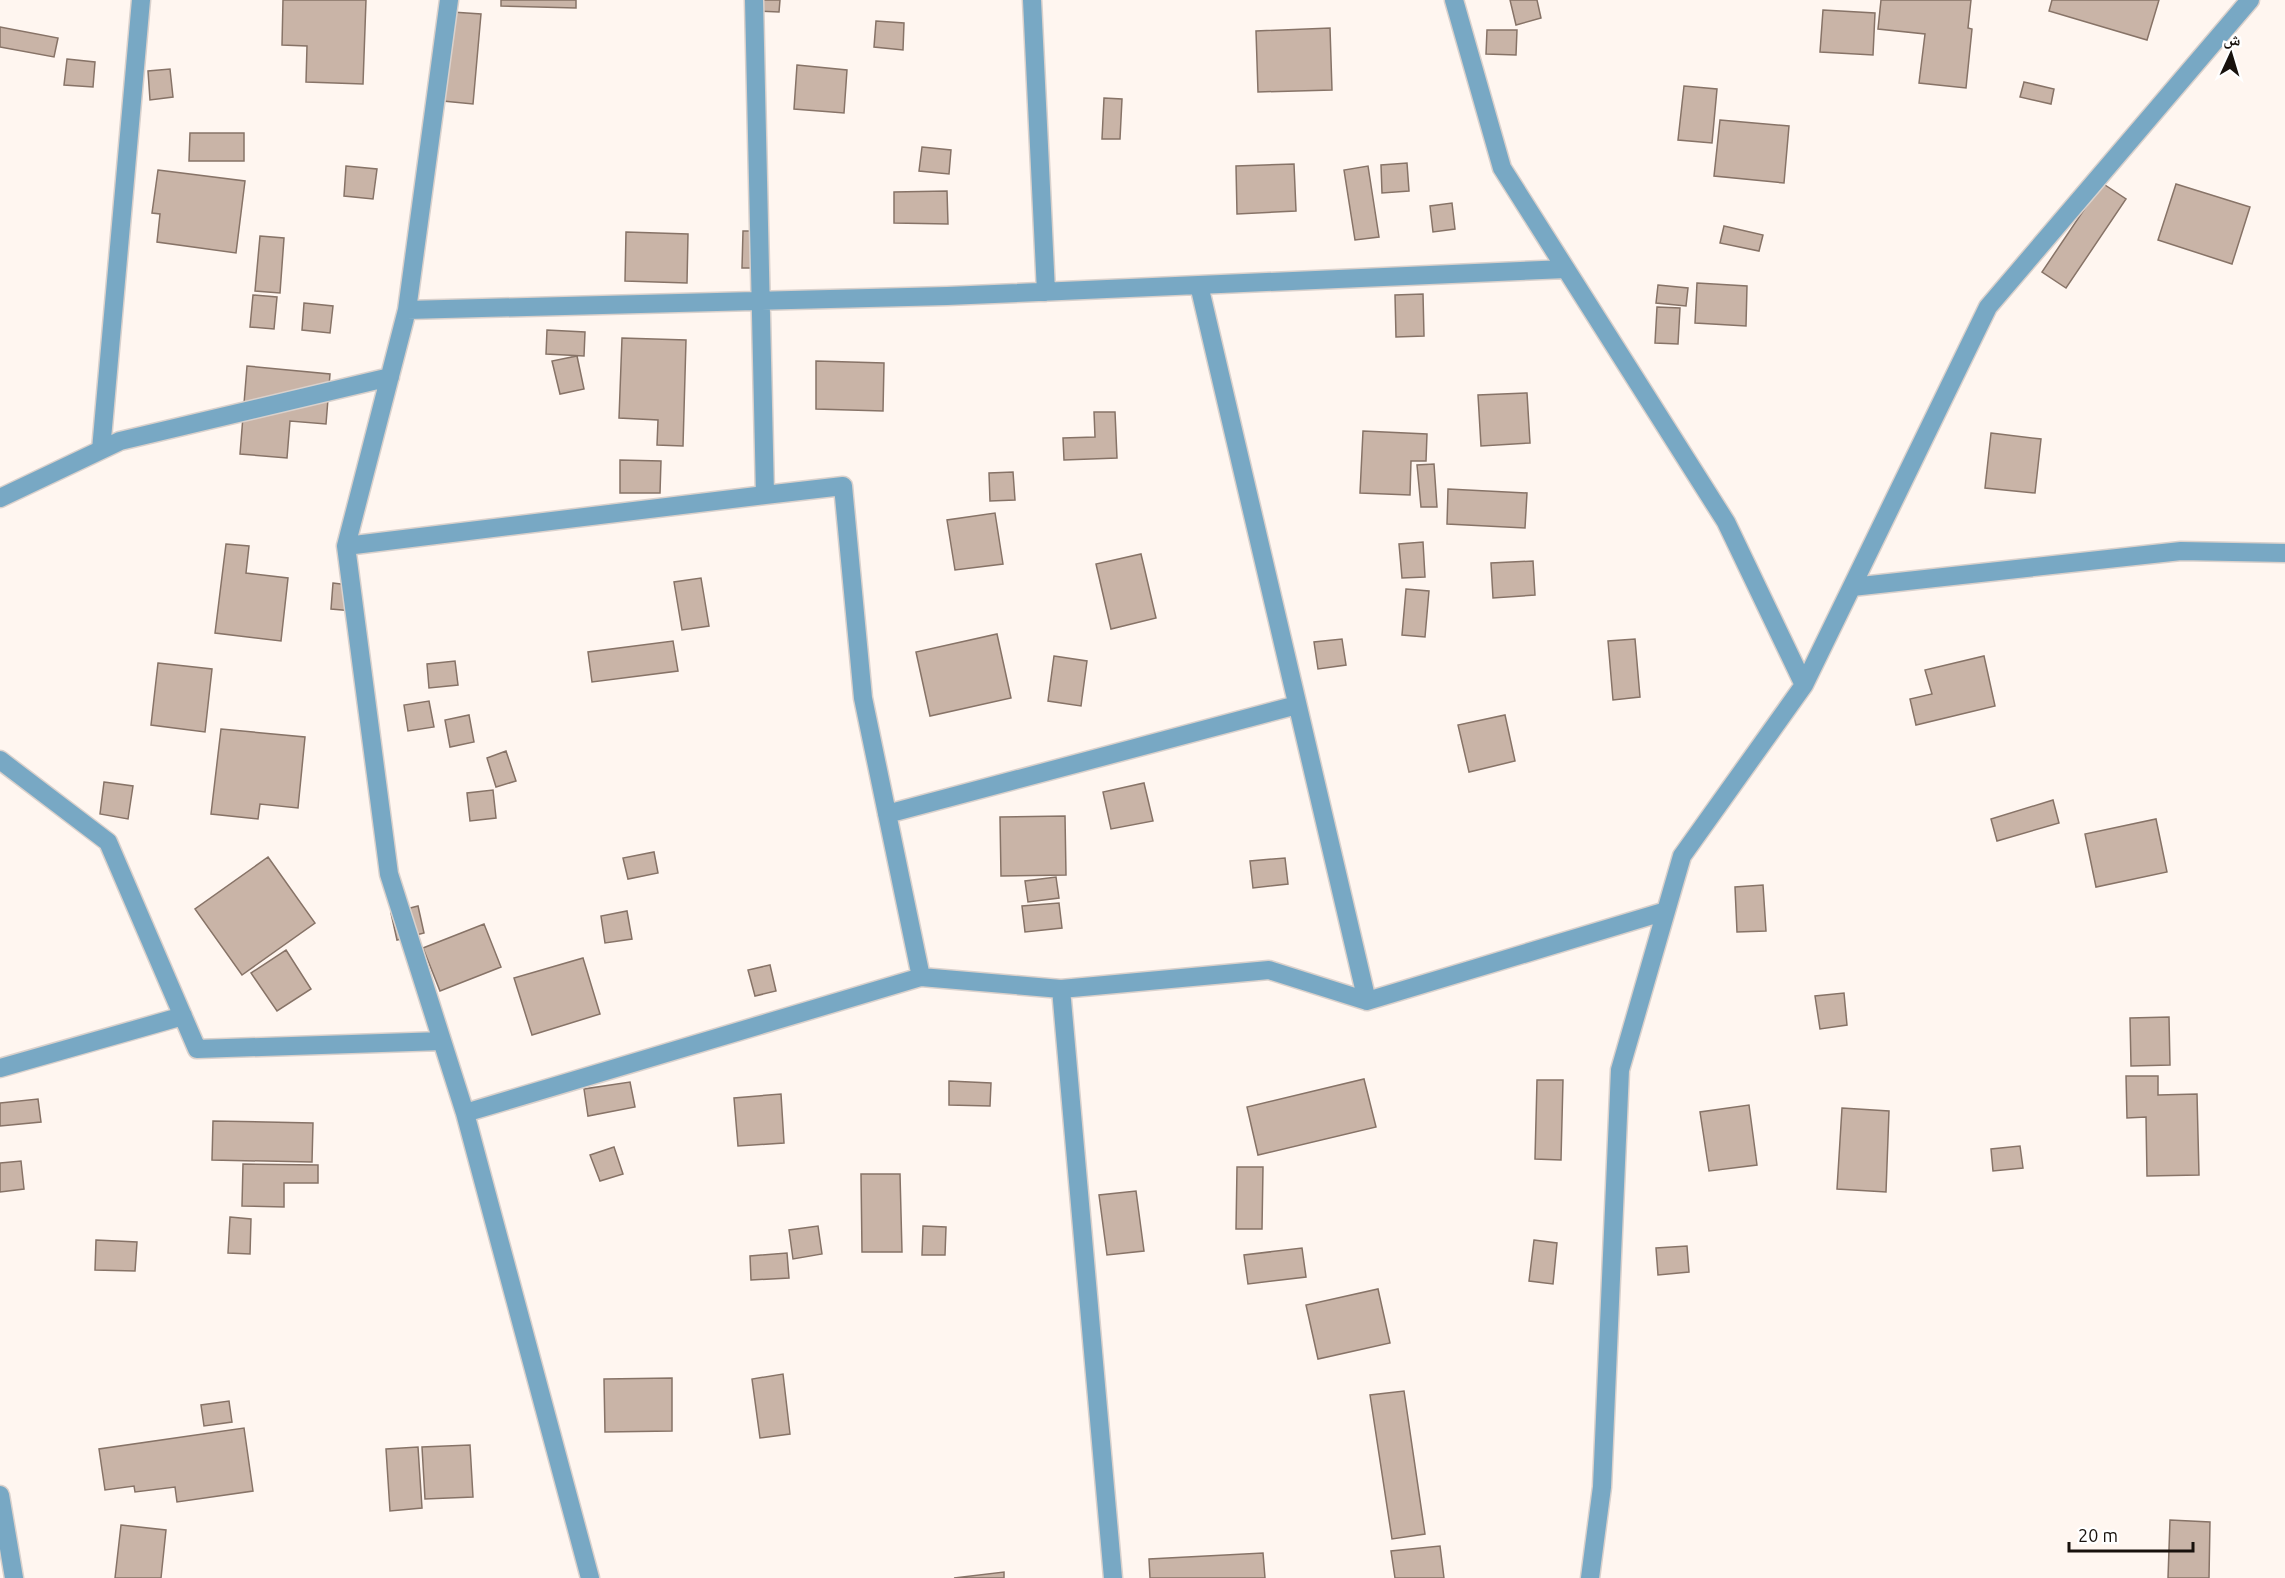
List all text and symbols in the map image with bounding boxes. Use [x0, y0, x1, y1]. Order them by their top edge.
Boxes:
north arrow [2201, 24, 2261, 84]
text: ش [2223, 29, 2241, 50]
scale bar [2069, 1515, 2194, 1553]
text: 20 m [2078, 1525, 2118, 1545]

